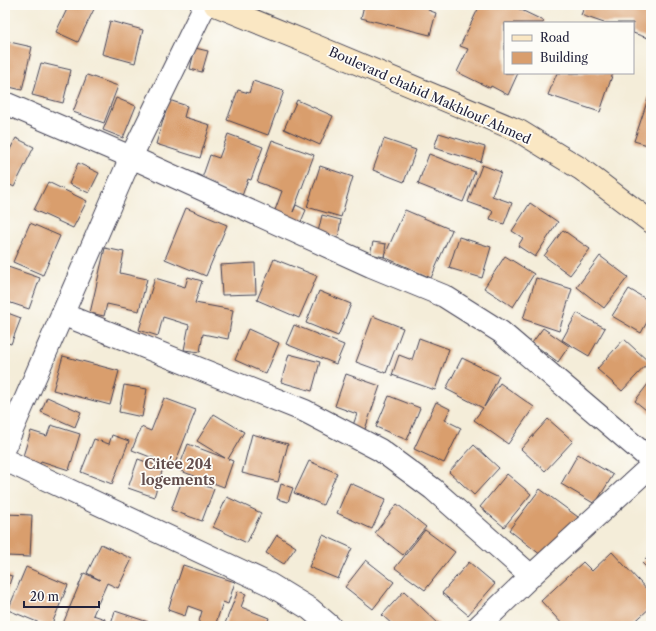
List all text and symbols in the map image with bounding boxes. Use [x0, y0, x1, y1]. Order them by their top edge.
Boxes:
legend [504, 22, 634, 74]
text: Road [540, 30, 570, 45]
street label: Boulevard chahid Makhlouf Ahmed [326, 43, 534, 147]
text: Building [540, 50, 588, 65]
district label: Citée 204 logements [141, 455, 215, 489]
scale bar [24, 583, 99, 609]
text: 20 m [30, 589, 59, 604]

